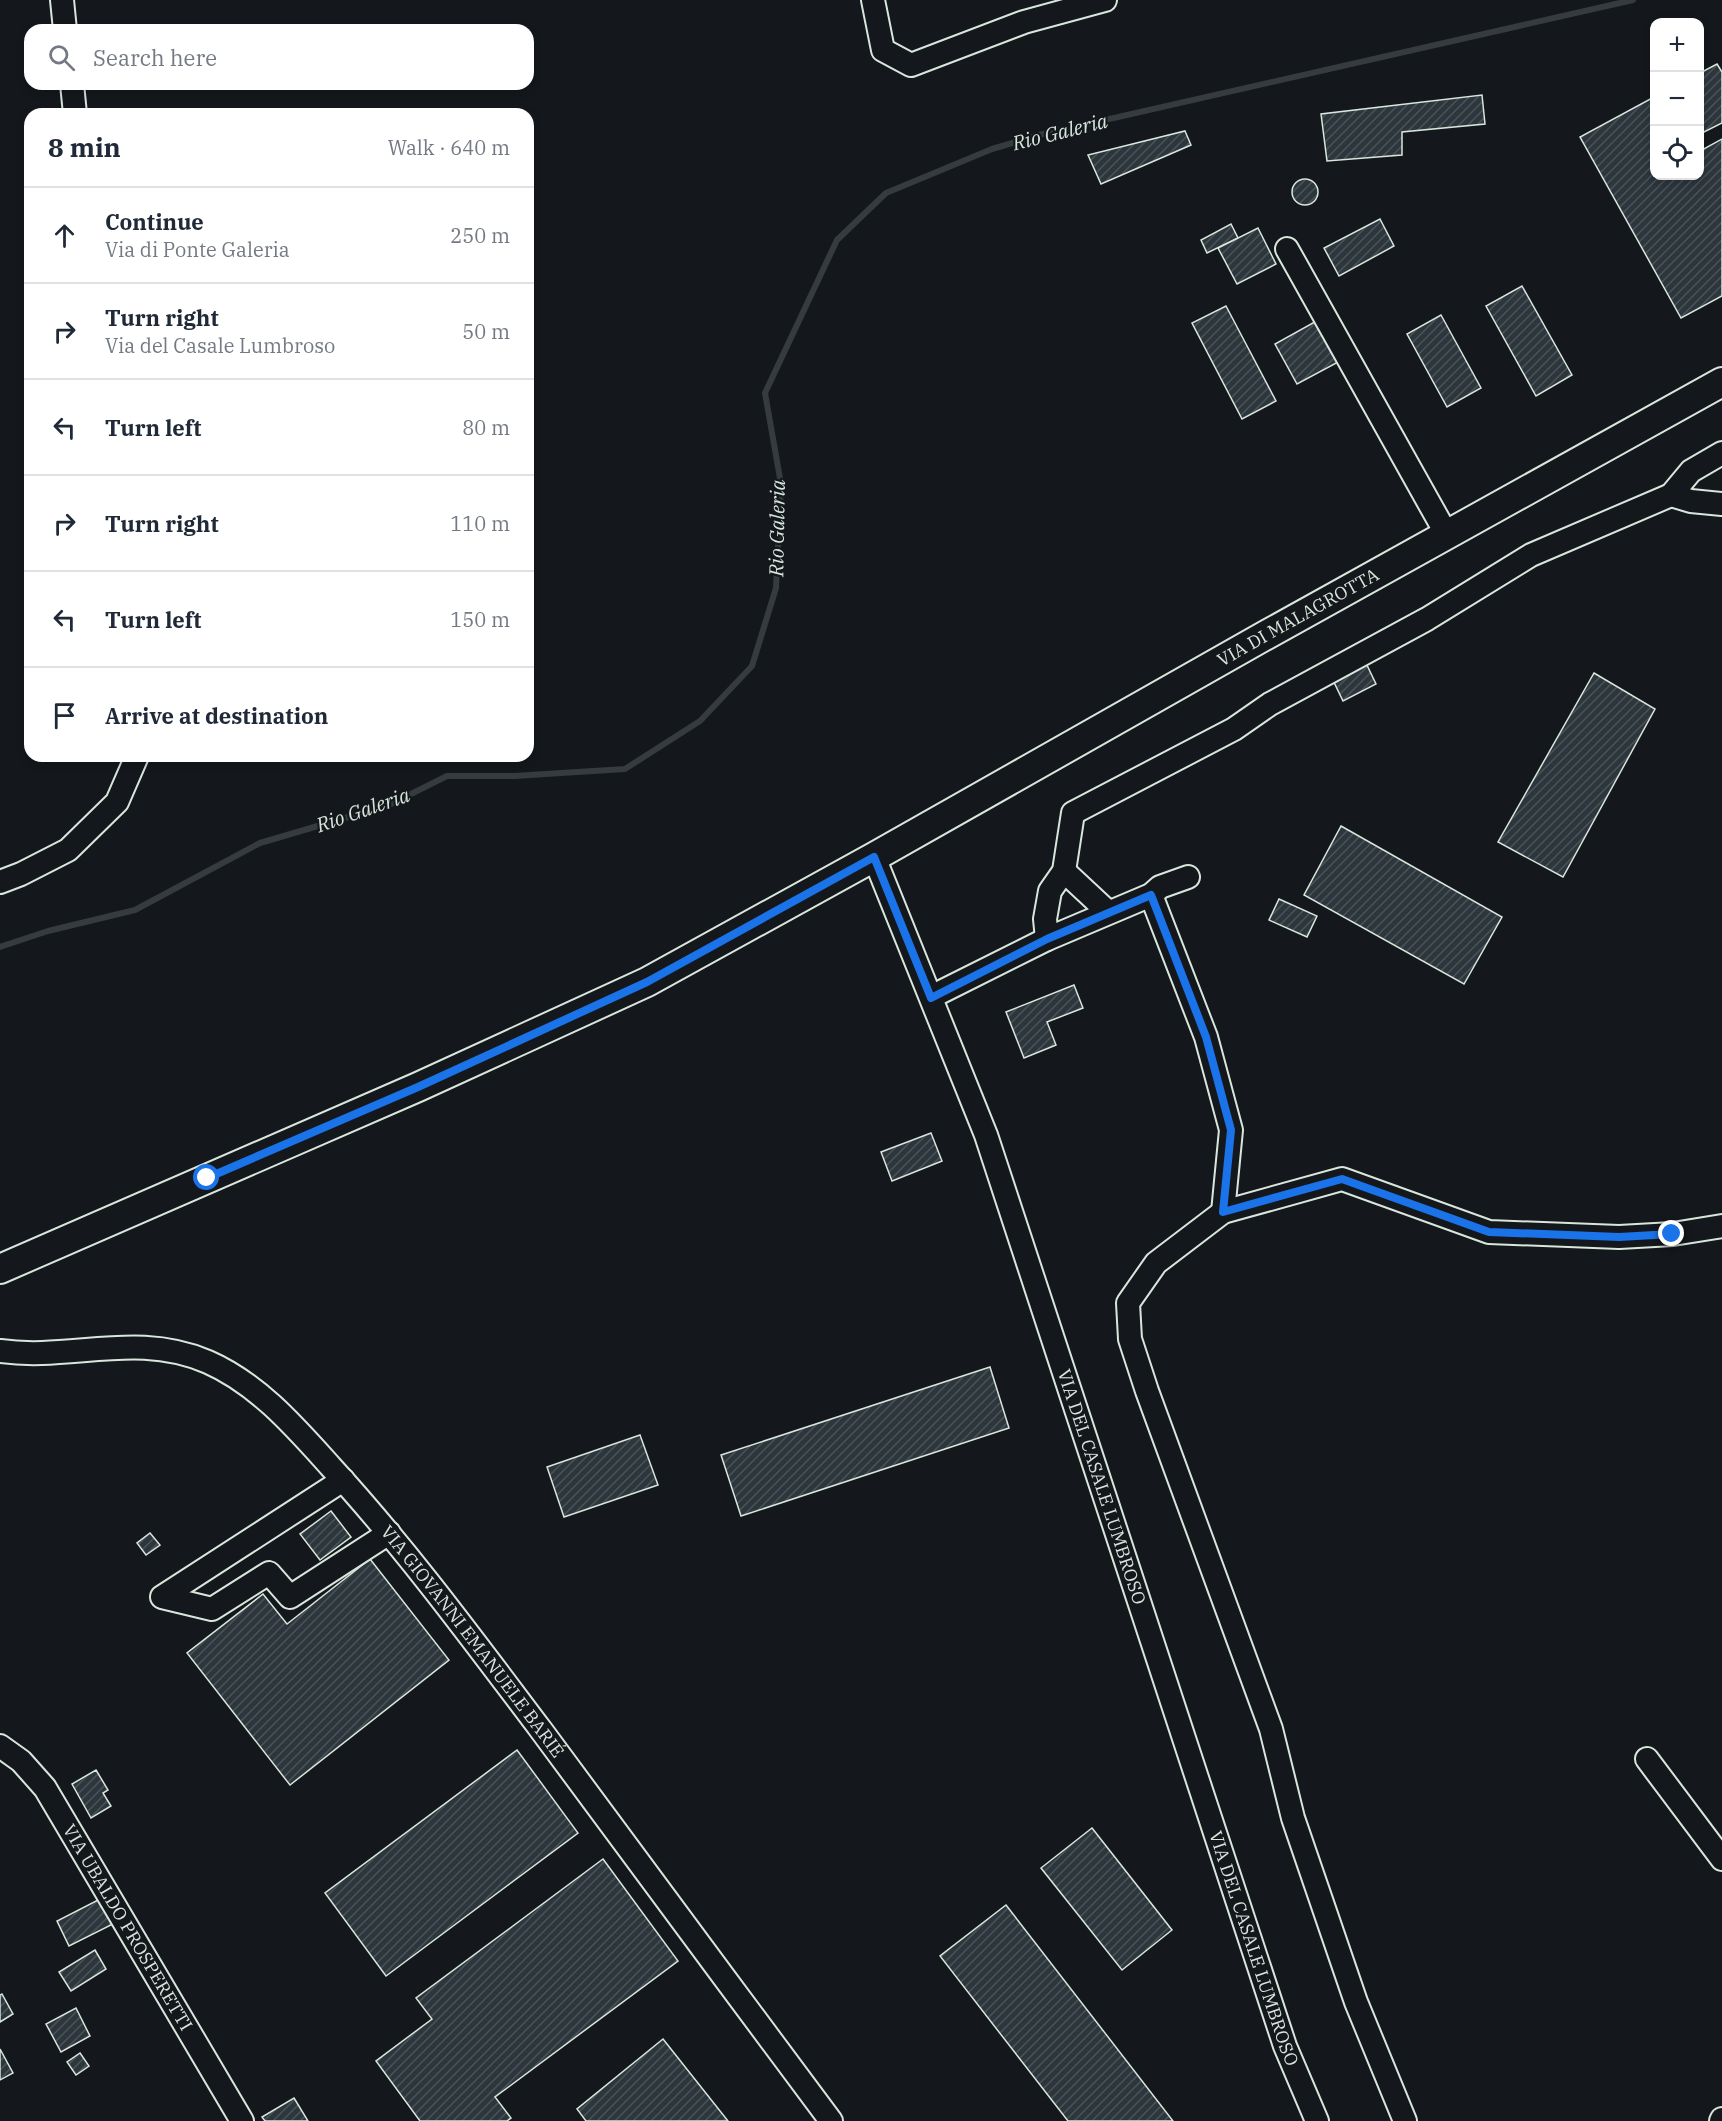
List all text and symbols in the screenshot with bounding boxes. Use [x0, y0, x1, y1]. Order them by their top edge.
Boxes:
map controls [1650, 18, 1704, 180]
button: + [1650, 18, 1704, 72]
search box [24, 24, 534, 90]
icon: search [45, 41, 78, 74]
text: Search here [93, 43, 217, 72]
button: − [1650, 72, 1704, 126]
water label: Rio Galeria [1008, 107, 1110, 157]
button: locate [1650, 126, 1704, 180]
text: 8 min [48, 130, 121, 164]
text: Walk · 640 m [388, 134, 510, 161]
text: Continue [105, 207, 204, 236]
icon: ahead [48, 219, 81, 252]
text: 250 m [450, 222, 510, 249]
text: Via di Ponte Galeria [105, 236, 290, 263]
text: Turn right [105, 303, 219, 332]
icon: right [48, 315, 81, 348]
text: 50 m [462, 318, 510, 345]
text: Via del Casale Lumbroso [105, 332, 335, 359]
icon: left [48, 411, 81, 444]
text: Turn left [105, 413, 201, 442]
text: 80 m [462, 414, 510, 441]
water label: Rio Galeria [762, 479, 791, 578]
icon: right [48, 507, 81, 540]
text: Turn right [105, 509, 219, 538]
text: 110 m [450, 510, 510, 537]
street label: VIA DI MALAGROTTA [1213, 562, 1383, 671]
icon: left [48, 603, 81, 636]
text: Turn left [105, 605, 201, 634]
text: 150 m [450, 606, 510, 633]
icon: arrive [48, 699, 81, 732]
text: Arrive at destination [105, 701, 328, 730]
water label: Rio Galeria [312, 781, 413, 838]
route start [193, 1164, 219, 1190]
route end [1658, 1220, 1684, 1246]
street label: VIA DEL CASALE LUMBROSO [1053, 1366, 1151, 1607]
street label: VIA GIOVANNI EMANUELE BARIÉ [376, 1521, 569, 1762]
street label: VIA UBALDO PROSPERETTI [58, 1820, 198, 2035]
street label: VIA DEL CASALE LUMBROSO [1204, 1828, 1304, 2069]

